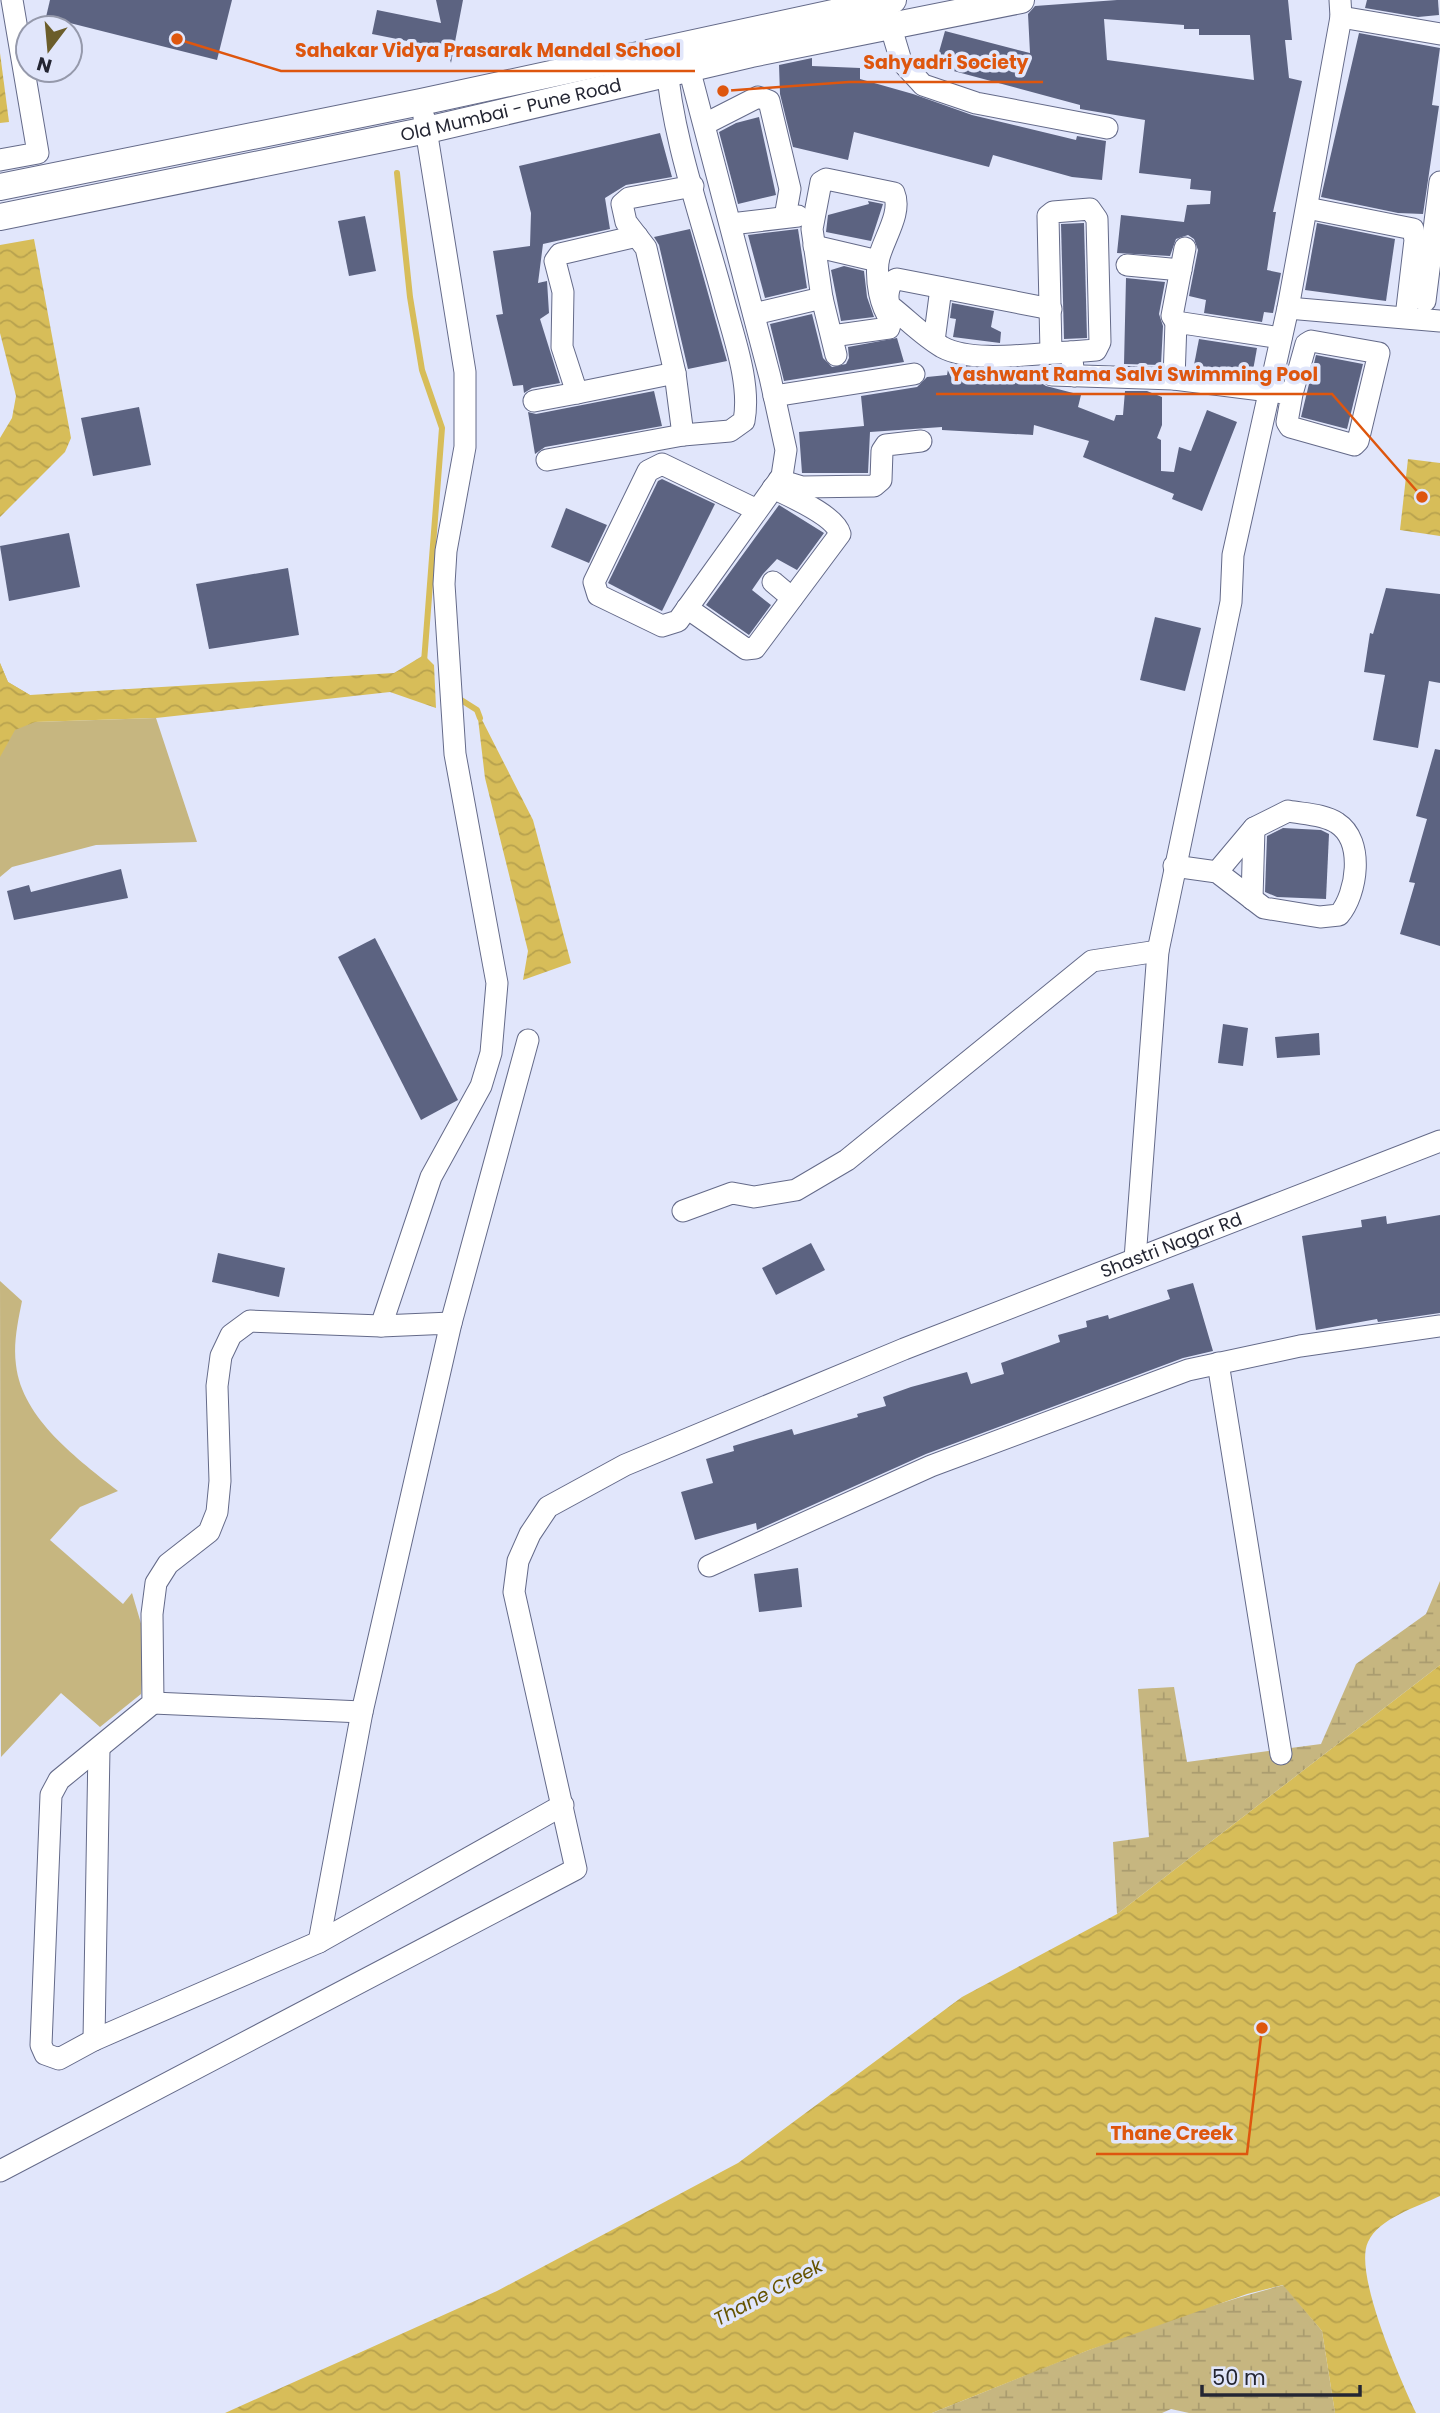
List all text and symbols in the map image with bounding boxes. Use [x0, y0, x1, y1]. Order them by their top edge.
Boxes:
north arrow [14, 14, 84, 84]
callout: Sahakar Vidya Prasarak Mandal School [281, 31, 695, 71]
text: Sahakar Vidya Prasarak Mandal School [295, 37, 681, 64]
callout: Sahyadri Society [849, 42, 1043, 82]
text: Sahyadri Society [863, 49, 1030, 76]
text: N [34, 50, 55, 80]
street label: Old Mumbai - Pune Road [398, 72, 624, 147]
callout: Yashwant Rama Salvi Swimming Pool [936, 354, 1332, 394]
text: Yashwant Rama Salvi Swimming Pool [950, 361, 1318, 388]
street label: Shastri Nagar Rd [1097, 1206, 1246, 1284]
callout: Thane Creek [1096, 2114, 1247, 2154]
text: Thane Creek [1110, 2120, 1234, 2147]
water label: Thane Creek [709, 2252, 829, 2333]
scale bar [1202, 2354, 1360, 2398]
text: 50 m [1212, 2363, 1266, 2392]

